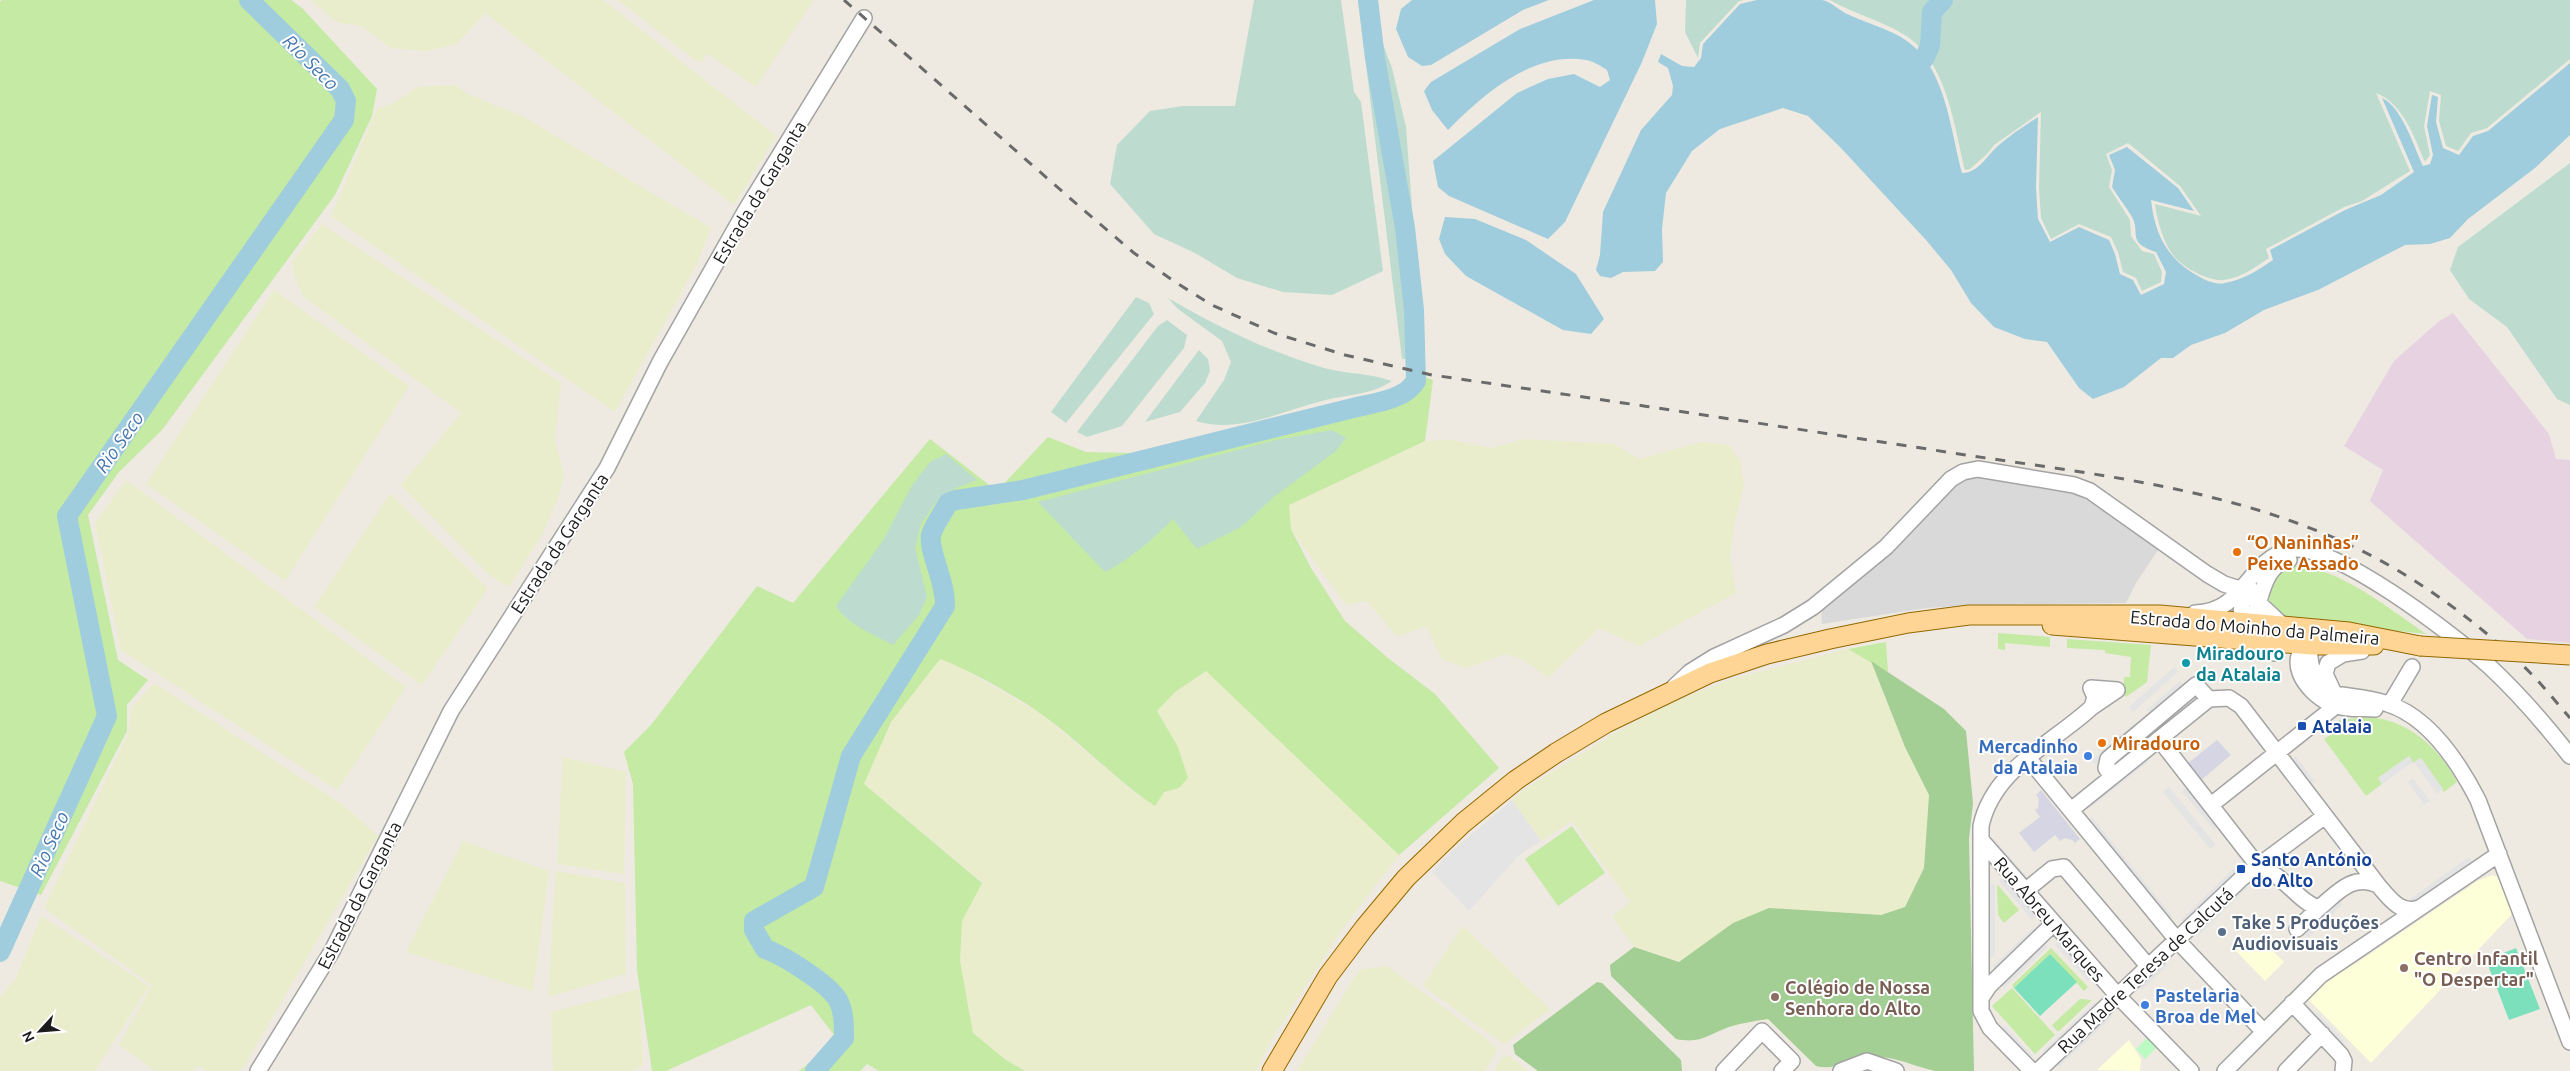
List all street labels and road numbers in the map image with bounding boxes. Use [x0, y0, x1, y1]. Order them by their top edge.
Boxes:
street label: Estrada da Garganta [708, 117, 810, 267]
street label: Estrada da Garganta [506, 469, 612, 617]
street label: Estrada do Moinho da Palmeira [2129, 606, 2381, 648]
street label: Estrada da Garganta [313, 818, 405, 972]
street label: Rua Abreu Marques [1990, 853, 2110, 986]
street label: Rua Madre Teresa de Calcutá [2053, 883, 2237, 1057]

